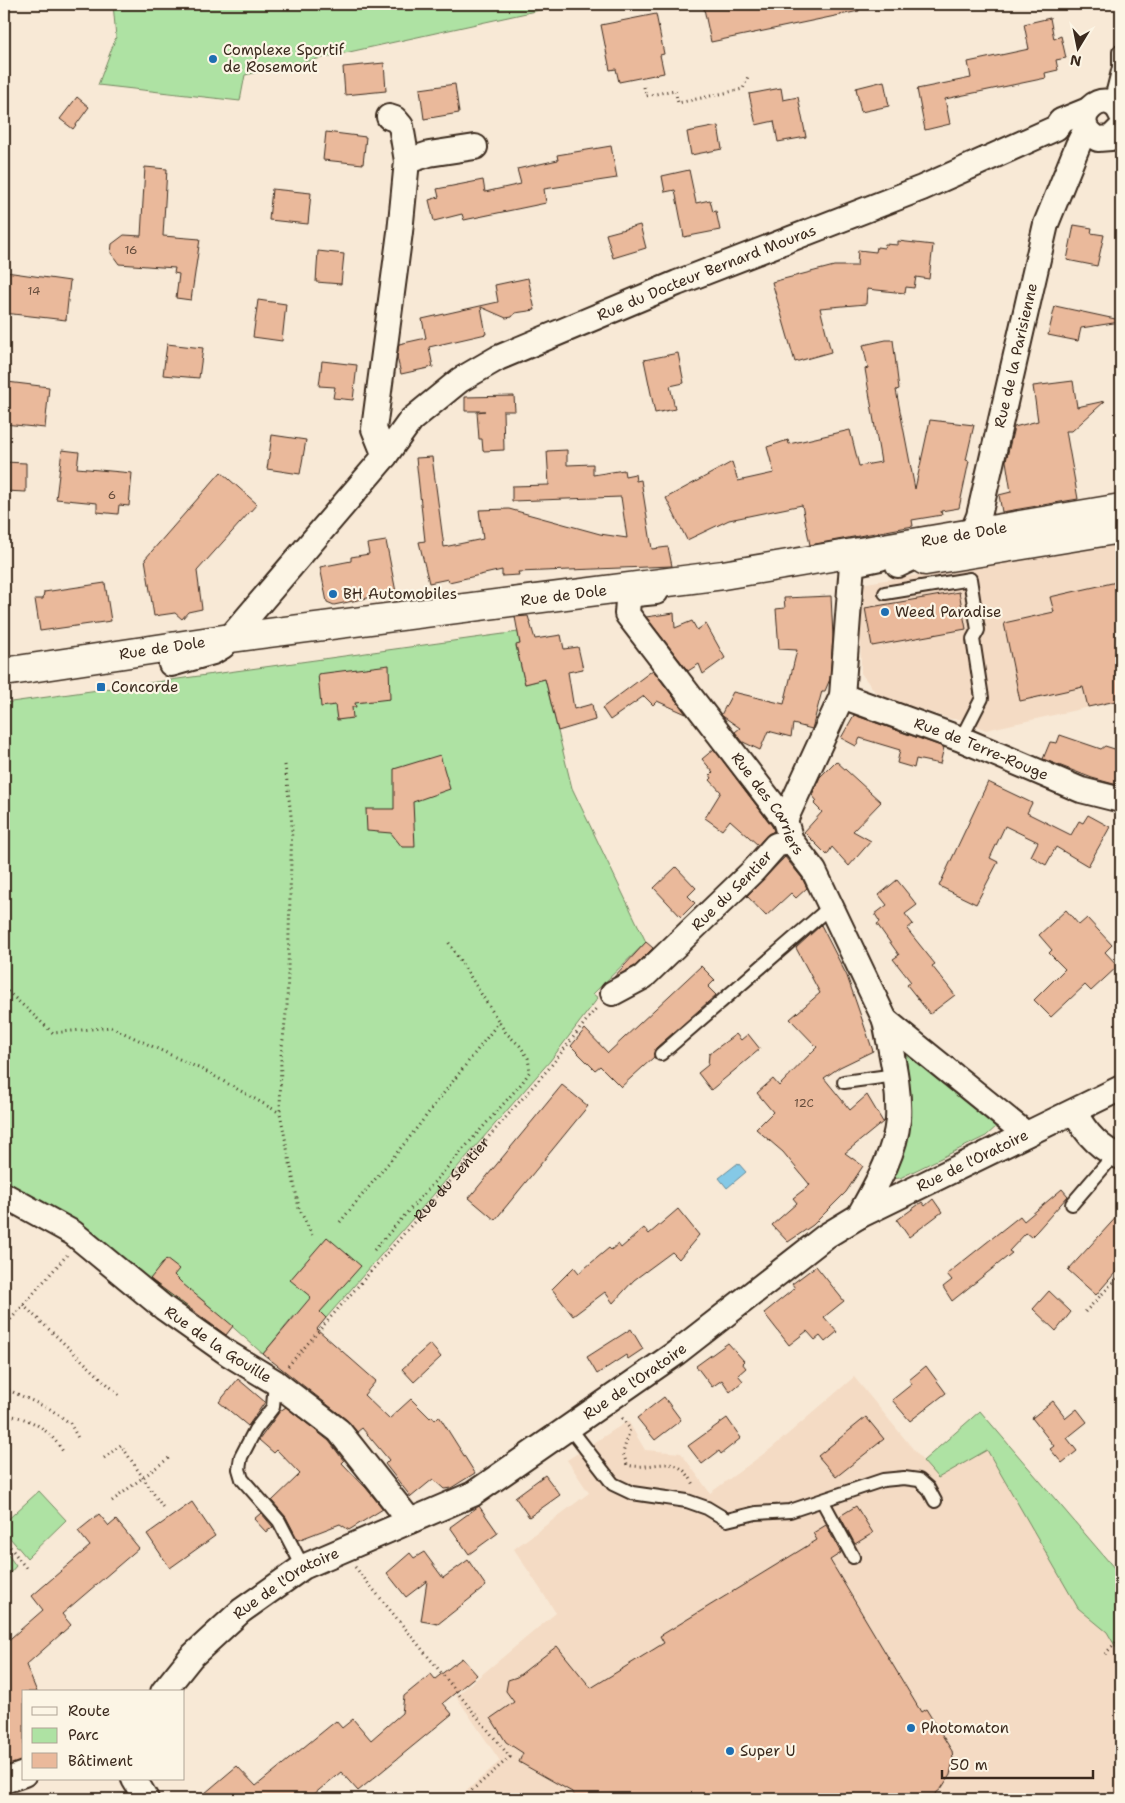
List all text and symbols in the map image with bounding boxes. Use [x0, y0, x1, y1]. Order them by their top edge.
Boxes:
north arrow [1052, 22, 1102, 72]
place label: Complexe Sportif de Rosemont [223, 40, 345, 77]
text: N [1069, 51, 1083, 71]
marker: Complexe Sportif de Rosemont [207, 53, 219, 65]
street label: Rue du Docteur Bernard Mouras [594, 220, 819, 325]
house number: 16 [124, 242, 138, 258]
street label: Rue de la Parisienne [990, 281, 1042, 430]
house number: 14 [28, 283, 40, 299]
house number: 6 [108, 487, 116, 503]
street label: Rue de Dole [920, 517, 1009, 551]
street label: Rue de Dole [519, 580, 608, 611]
place label: BH Automobiles [343, 584, 457, 604]
marker: BH Automobiles [327, 588, 339, 600]
place label: Weed Paradise [895, 602, 1002, 622]
marker: Weed Paradise [879, 606, 891, 618]
street label: Rue de Dole [118, 632, 207, 665]
place label: Concorde [111, 677, 179, 697]
marker: Concorde [95, 681, 107, 693]
street label: Rue de Terre-Rouge [911, 713, 1052, 785]
street label: Rue des Carriers [727, 748, 808, 859]
street label: Rue du Sentier [687, 846, 777, 935]
house number: 12C [794, 1095, 814, 1111]
street label: Rue de l'Oratoire [913, 1125, 1032, 1196]
street label: Rue du Sentier [409, 1133, 494, 1226]
street label: Rue de la Gouille [161, 1302, 275, 1388]
street label: Rue de l'Oratoire [579, 1338, 691, 1424]
street label: Rue de l'Oratoire [229, 1543, 342, 1624]
legend [22, 1690, 185, 1780]
text: Route [68, 1701, 110, 1721]
place label: Photomaton [921, 1718, 1009, 1738]
marker: Photomaton [905, 1722, 917, 1734]
text: Parc [68, 1725, 99, 1745]
place label: Super U [740, 1741, 796, 1761]
marker: Super U [724, 1745, 736, 1757]
scale bar [942, 1748, 1094, 1780]
text: Bâtiment [68, 1751, 133, 1771]
text: 50 m [950, 1755, 988, 1775]

